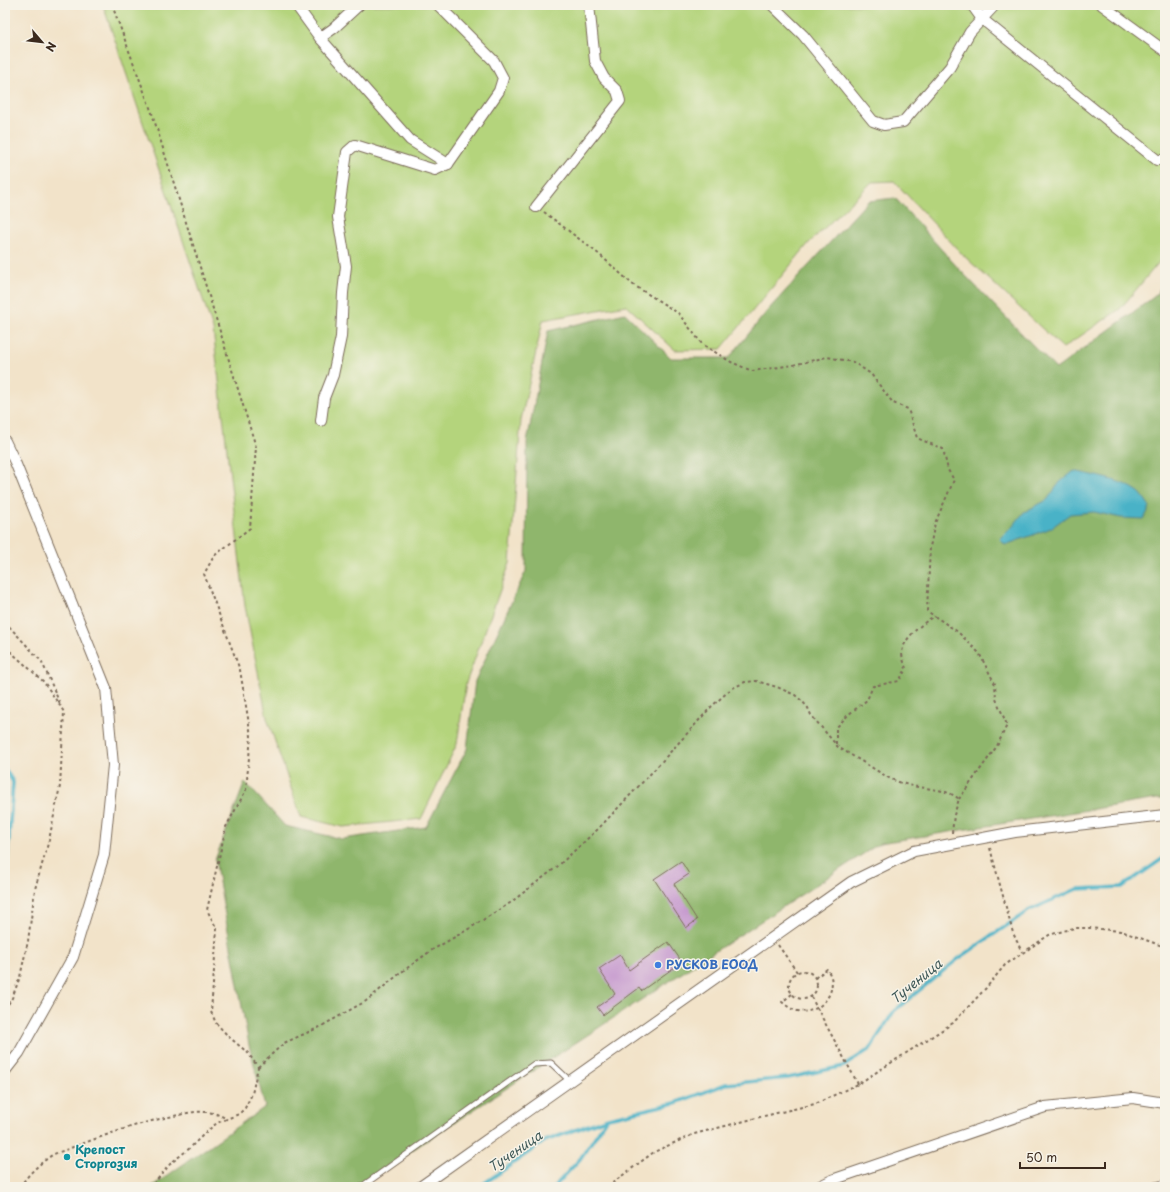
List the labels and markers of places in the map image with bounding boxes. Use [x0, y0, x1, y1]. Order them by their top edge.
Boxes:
place label: РУСКОВ ЕООД [666, 955, 758, 973]
marker: РУСКОВ ЕООД [653, 960, 663, 970]
place label: Крепост Сторгозия [75, 1140, 138, 1172]
marker: Крепост Сторгозия [62, 1152, 72, 1162]

